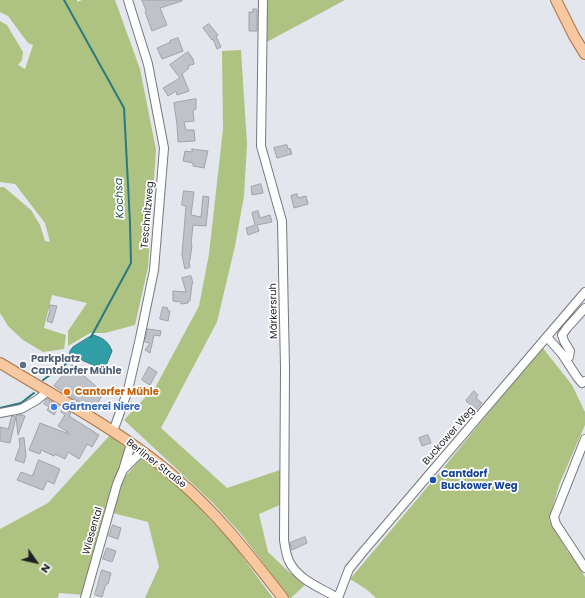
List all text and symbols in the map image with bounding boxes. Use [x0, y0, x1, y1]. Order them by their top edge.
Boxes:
water label: Kochsa [113, 178, 127, 218]
street label: Teschnitzweg [139, 181, 157, 249]
street label: Märkersruh [268, 283, 280, 339]
place label: Parkplatz Cantdorfer Mühle [31, 353, 122, 376]
marker: Parkplatz Cantdorfer Mühle [18, 360, 28, 370]
place label: Cantorfer Mühle [75, 386, 159, 398]
marker: Cantorfer Mühle [62, 387, 72, 397]
place label: Gärtnerei Niere [62, 401, 140, 413]
marker: Gärtnerei Niere [49, 402, 59, 412]
street label: Buckower Weg [420, 404, 478, 468]
street label: Berliner Straße [124, 437, 188, 491]
place label: Cantdorf Buckower Weg [441, 468, 518, 492]
marker: Cantdorf Buckower Weg [428, 475, 438, 485]
street label: Wiesental [80, 506, 106, 556]
north arrow [16, 542, 56, 582]
text: N [37, 561, 55, 577]

